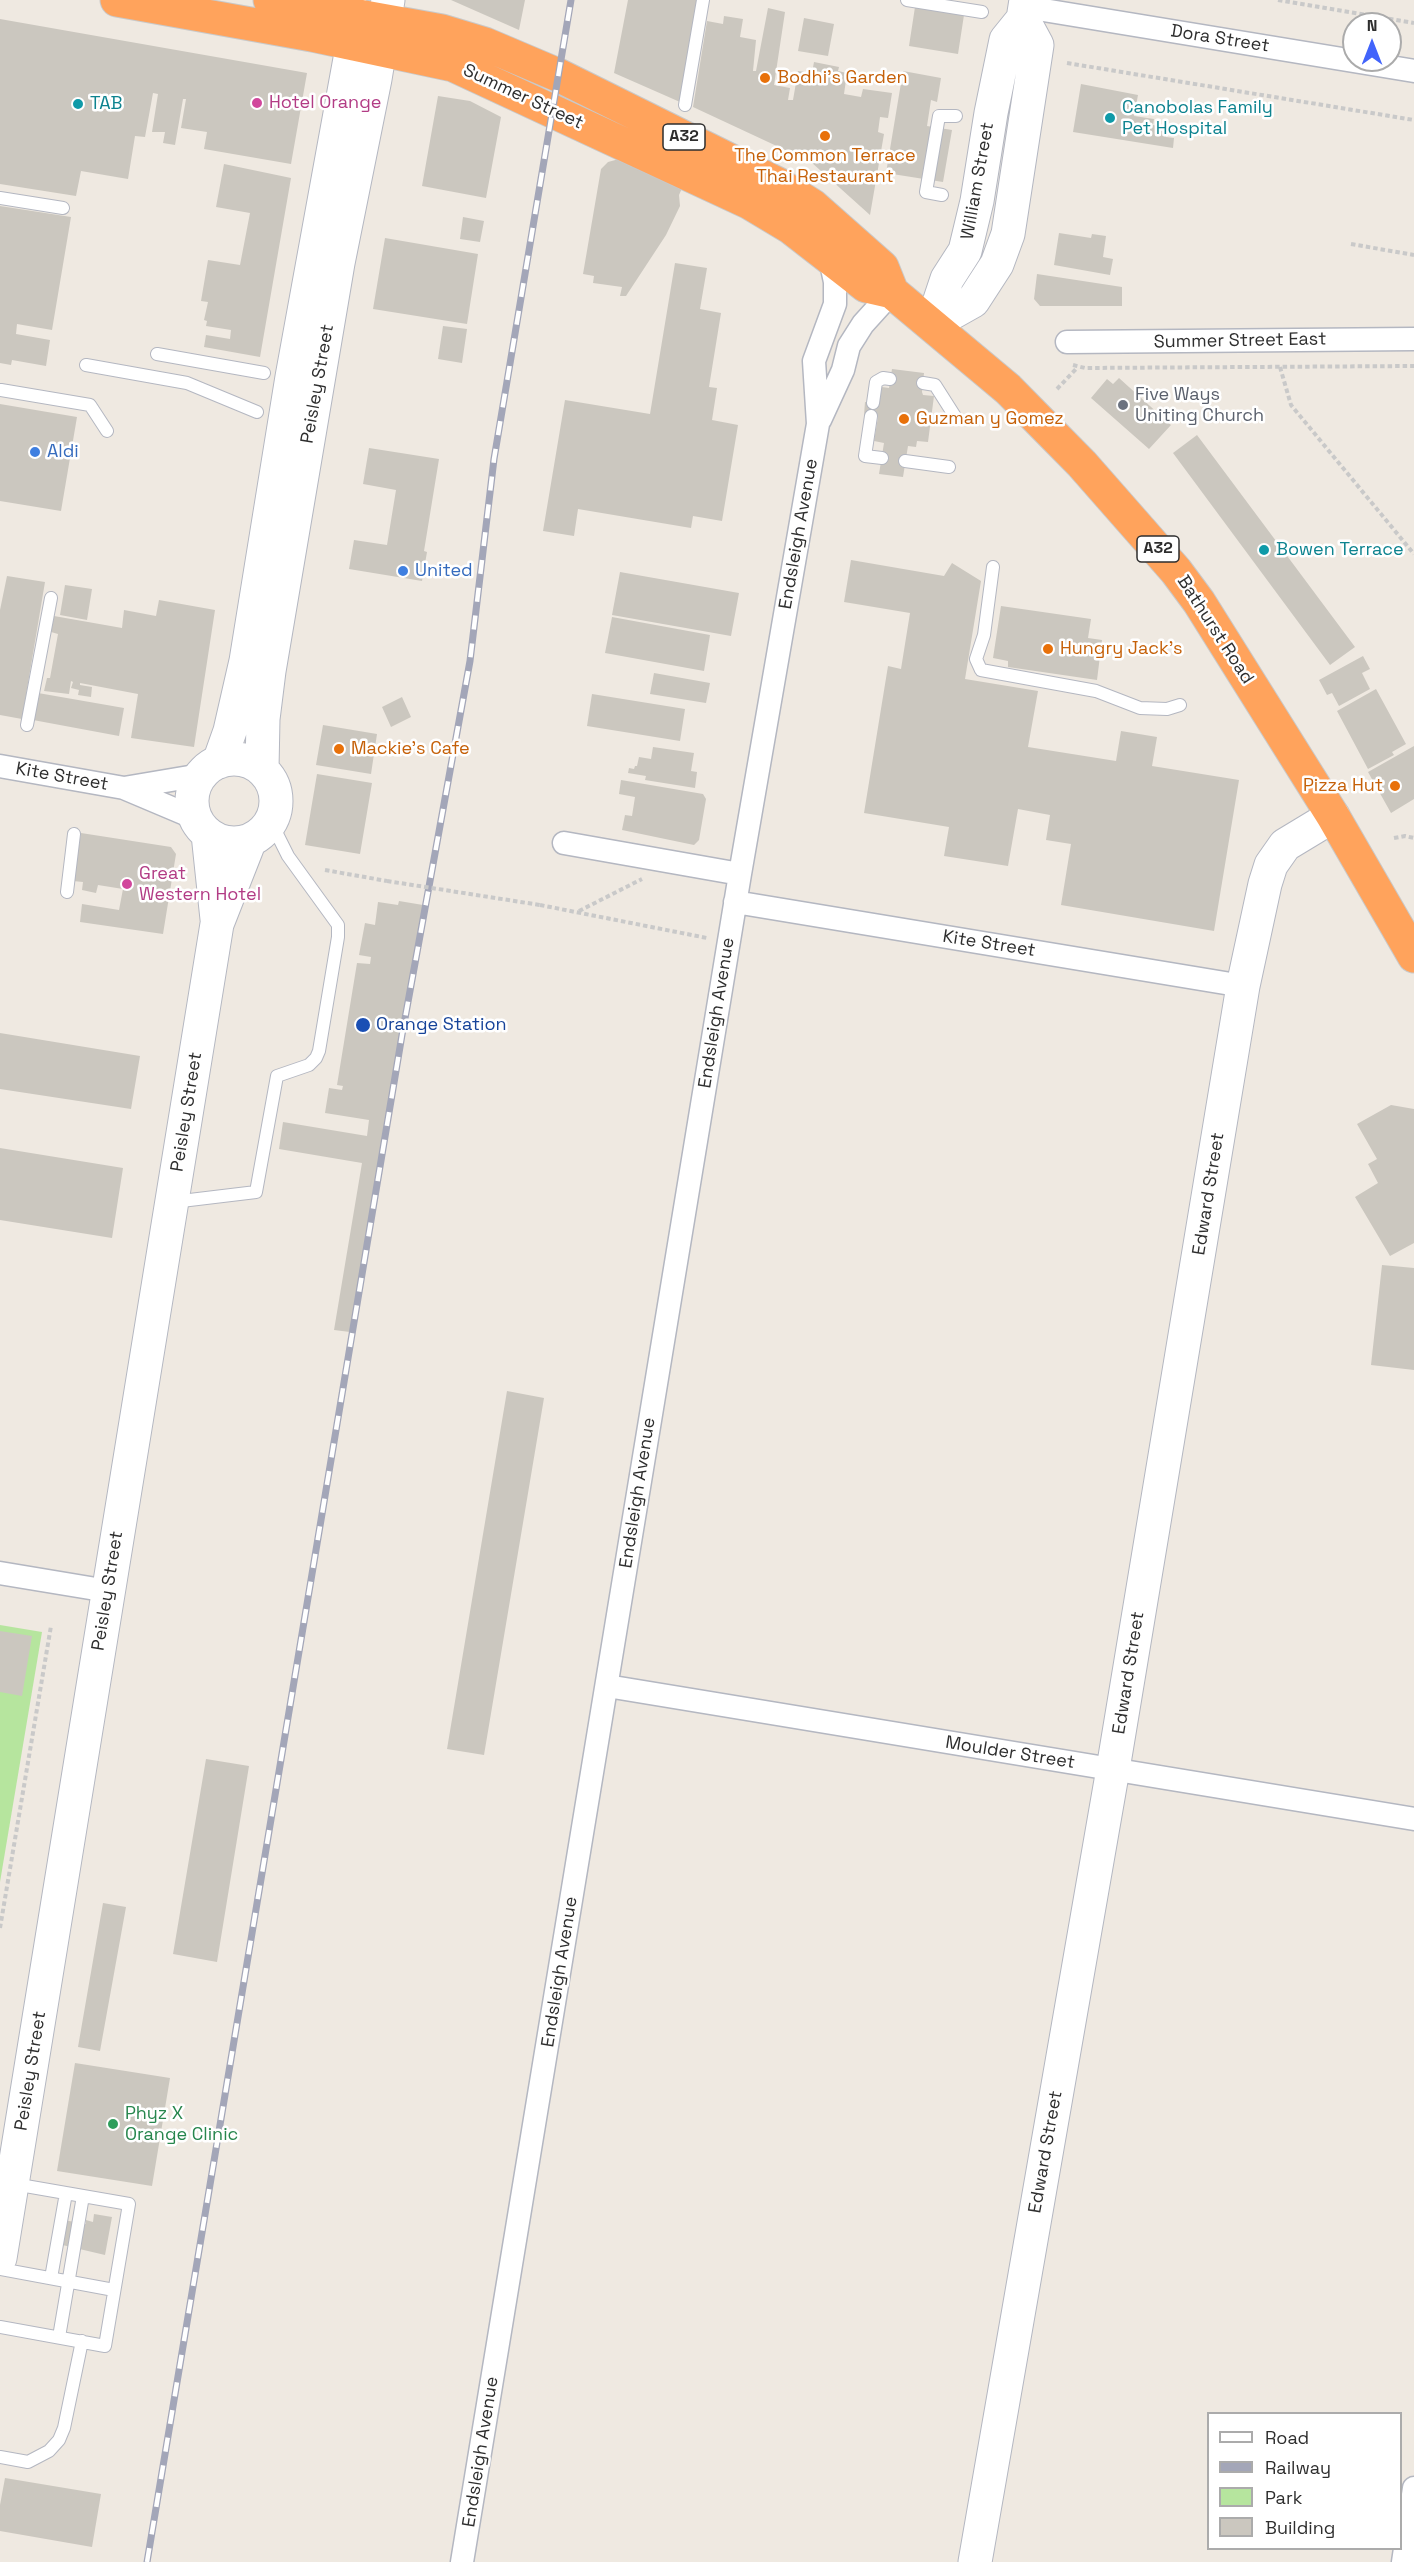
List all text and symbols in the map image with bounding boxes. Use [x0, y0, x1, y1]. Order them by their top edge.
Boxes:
north arrow [1342, 12, 1402, 72]
text: N [1367, 15, 1377, 36]
street label: Dora Street [1169, 21, 1271, 57]
street label: Summer Street [459, 60, 587, 134]
place label: Bodhi's Garden [777, 67, 908, 89]
marker: Bodhi's Garden [758, 71, 772, 85]
place label: Hotel Orange [269, 92, 381, 114]
place label: TAB [90, 93, 122, 115]
marker: Hotel Orange [250, 96, 264, 110]
marker: TAB [71, 97, 85, 111]
place label: Canobolas Family Pet Hospital [1122, 97, 1273, 140]
marker: Canobolas Family Pet Hospital [1103, 111, 1117, 125]
street label: William Street [957, 121, 999, 241]
road number: A32 [663, 124, 705, 150]
marker: The Common Terrace Thai Restaurant [818, 129, 832, 143]
place label: The Common Terrace Thai Restaurant [734, 145, 916, 188]
street label: Peisley Street [297, 323, 339, 445]
street label: Summer Street East [1153, 329, 1327, 353]
place label: Five Ways Uniting Church [1135, 384, 1264, 426]
marker: Five Ways Uniting Church [1116, 398, 1130, 412]
place label: Guzman y Gomez [916, 408, 1064, 430]
marker: Guzman y Gomez [897, 412, 911, 426]
place label: Aldi [47, 441, 79, 463]
marker: Aldi [28, 445, 42, 459]
street label: Endsleigh Avenue [775, 457, 823, 611]
road number: A32 [1137, 536, 1179, 562]
place label: Bowen Terrace [1276, 539, 1404, 561]
marker: Bowen Terrace [1257, 543, 1271, 557]
place label: United [415, 560, 473, 582]
marker: United [396, 564, 410, 578]
street label: Bathurst Road [1172, 572, 1258, 688]
place label: Hungry Jack's [1060, 638, 1183, 660]
marker: Hungry Jack's [1041, 642, 1055, 656]
place label: Mackie's Cafe [351, 738, 470, 760]
marker: Mackie's Cafe [332, 742, 346, 756]
street label: Kite Street [14, 758, 110, 796]
place label: Pizza Hut [1303, 775, 1383, 797]
marker: Pizza Hut [1388, 779, 1402, 793]
place label: Great Western Hotel [139, 863, 261, 906]
marker: Great Western Hotel [120, 877, 134, 891]
street label: Kite Street [941, 926, 1037, 962]
street label: Endsleigh Avenue [694, 936, 740, 1090]
place label: Orange Station [376, 1014, 507, 1036]
marker: Orange Station [354, 1016, 372, 1034]
street label: Peisley Street [167, 1051, 207, 1173]
street label: Edward Street [1189, 1131, 1229, 1257]
street label: Endsleigh Avenue [615, 1416, 661, 1570]
street label: Peisley Street [88, 1530, 128, 1652]
street label: Edward Street [1109, 1610, 1149, 1736]
street label: Moulder Street [944, 1732, 1076, 1774]
street label: Endsleigh Avenue [537, 1895, 583, 2049]
street label: Peisley Street [11, 2010, 51, 2132]
street label: Edward Street [1025, 2089, 1067, 2215]
place label: Phyz X Orange Clinic [125, 2103, 238, 2146]
marker: Phyz X Orange Clinic [106, 2117, 120, 2131]
street label: Endsleigh Avenue [458, 2375, 504, 2529]
legend [1207, 2412, 1402, 2550]
text: Road [1265, 2426, 1309, 2449]
text: Railway [1265, 2456, 1331, 2479]
text: Park [1265, 2486, 1302, 2509]
text: Building [1265, 2516, 1335, 2539]

